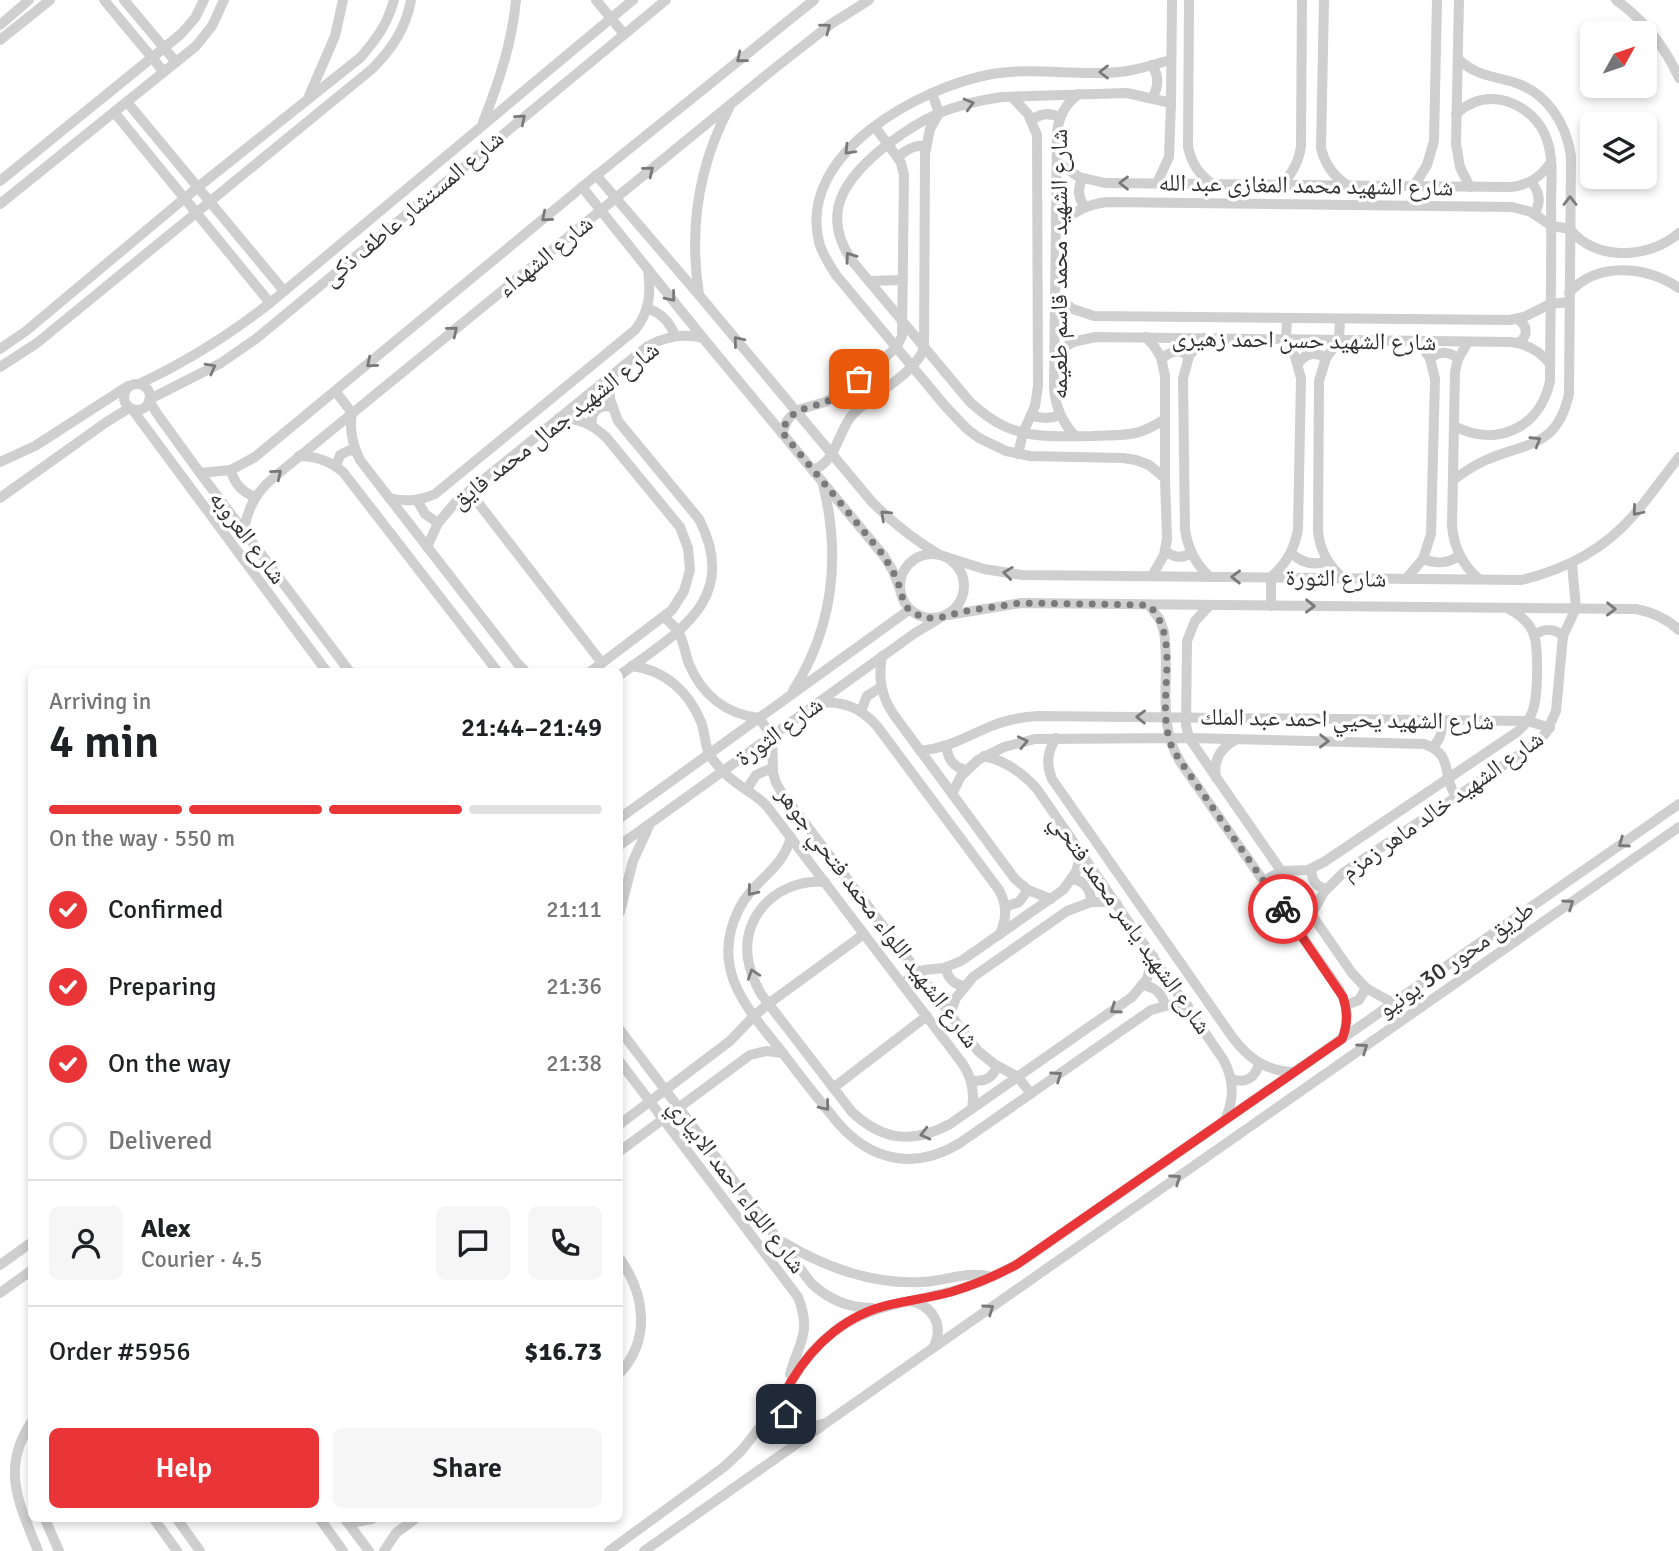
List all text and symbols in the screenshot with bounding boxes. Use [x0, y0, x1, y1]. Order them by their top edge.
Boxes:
north arrow [1580, 21, 1657, 98]
map controls [1580, 21, 1657, 189]
one-way arrow [818, 24, 830, 37]
one-way arrow [737, 49, 749, 62]
one-way arrow [1098, 64, 1109, 80]
one-way arrow [963, 97, 975, 112]
button: layers [1580, 112, 1657, 189]
one-way arrow [513, 115, 526, 127]
street label: شارع المستشار عاطف ذكى [316, 123, 510, 293]
street label: شارع الشهيد محمد قاسم طعيمه [1044, 129, 1075, 399]
one-way arrow [845, 142, 858, 155]
one-way arrow [640, 167, 653, 179]
street label: شارع الشهيد محمد المغازى عبد الله [1158, 167, 1454, 203]
one-way arrow [1119, 175, 1129, 191]
one-way arrow [1562, 196, 1578, 206]
street label: شارع الشهداء [491, 208, 599, 304]
one-way arrow [541, 209, 554, 221]
one-way arrow [846, 252, 858, 265]
one-way arrow [662, 290, 675, 302]
street label: شارع الشهيد حسن احمد زهيرى [1171, 323, 1437, 357]
one-way arrow [446, 326, 458, 339]
street label: شارع الشهيد جمال محمد فايق [445, 334, 665, 516]
one-way arrow [733, 337, 746, 349]
pin [829, 349, 889, 409]
one-way arrow [366, 354, 379, 367]
icon: bag [840, 360, 878, 398]
one-way arrow [203, 363, 216, 377]
one-way arrow [1529, 436, 1542, 449]
one-way arrow [269, 470, 282, 482]
street label: شارع العروبه [203, 484, 293, 590]
one-way arrow [1633, 503, 1645, 516]
one-way arrow [880, 510, 893, 523]
street label: شارع الثورة [1285, 562, 1387, 594]
one-way arrow [1002, 565, 1014, 580]
one-way arrow [1230, 569, 1240, 585]
one-way arrow [1305, 598, 1315, 614]
one-way arrow [1606, 601, 1616, 617]
text: Arriving in [49, 687, 151, 716]
street label: شارع الثورة [729, 689, 829, 773]
street label: شارع الشهيد يحيي احمد عبد الملك [1200, 701, 1494, 741]
one-way arrow [1135, 710, 1146, 725]
text: 21:44–21:49 [461, 712, 602, 744]
text: 4 min [49, 714, 159, 770]
street label: شارع الشهيد خالد ماهر زمزم [1335, 724, 1550, 887]
one-way arrow [1319, 734, 1330, 749]
one-way arrow [1017, 735, 1029, 750]
street label: شارع الشهيد اللواء محمد فتحي جوهر [766, 779, 986, 1056]
street label: شارع الشهيد ياسر محمد فتحي [1040, 808, 1218, 1042]
text: On the way · 550 m [49, 824, 235, 853]
one-way arrow [1618, 835, 1631, 847]
courier [1248, 874, 1318, 944]
one-way arrow [747, 883, 760, 895]
icon: bike [1264, 890, 1302, 928]
icon: check [49, 891, 87, 929]
text: Confirmed [108, 894, 223, 926]
street label: طريق محور 30 يونيو [1372, 894, 1540, 1024]
text: 21:11 [546, 895, 602, 924]
one-way arrow [1561, 900, 1574, 912]
icon: check [49, 968, 87, 1006]
one-way arrow [747, 969, 761, 981]
text: Preparing [108, 971, 216, 1003]
text: 21:36 [546, 972, 602, 1001]
one-way arrow [1110, 1001, 1123, 1013]
one-way arrow [1355, 1043, 1368, 1056]
icon: check [49, 1045, 87, 1083]
text: On the way [108, 1048, 231, 1080]
text: 21:38 [546, 1049, 602, 1078]
one-way arrow [1049, 1072, 1062, 1084]
street label: شارع اللواء احمد الابياري [658, 1093, 813, 1282]
one-way arrow [816, 1099, 829, 1111]
text: Delivered [108, 1125, 213, 1157]
one-way arrow [920, 1126, 932, 1140]
one-way arrow [1168, 1175, 1181, 1187]
button: person [49, 1206, 123, 1280]
button: chat [436, 1206, 510, 1280]
button: phone [528, 1206, 602, 1280]
text: Alex [141, 1213, 191, 1245]
text: Courier · 4.5 [141, 1245, 262, 1274]
one-way arrow [981, 1305, 994, 1317]
text: Order #5956 [49, 1336, 190, 1368]
text: $16.73 [524, 1336, 602, 1368]
pin [756, 1384, 816, 1444]
icon: home [767, 1395, 805, 1433]
button: Help [49, 1428, 319, 1508]
button: Share [333, 1428, 602, 1508]

